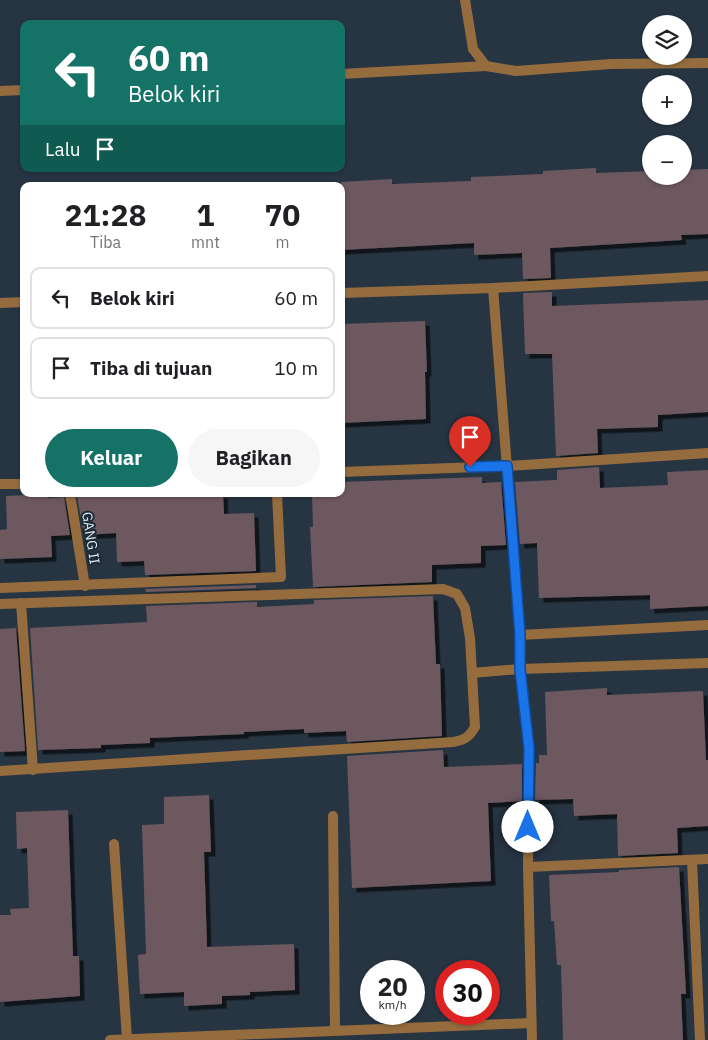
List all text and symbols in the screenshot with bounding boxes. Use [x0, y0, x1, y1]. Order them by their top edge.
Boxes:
map controls [642, 15, 692, 185]
button: layers [642, 15, 692, 65]
text: 60 m [128, 35, 210, 81]
icon: left [45, 40, 110, 105]
button: + [642, 75, 692, 125]
text: Belok kiri [128, 79, 220, 108]
icon: arrive [91, 135, 119, 163]
button: − [642, 135, 692, 185]
text: Lalu [45, 137, 81, 161]
text: 21:28 [65, 195, 147, 234]
text: 1 [196, 195, 214, 234]
text: 70 [264, 195, 300, 234]
text: Tiba [90, 232, 121, 252]
text: mnt [191, 232, 220, 252]
text: m [275, 232, 289, 252]
icon: left [47, 284, 75, 312]
text: Belok kiri [90, 286, 175, 310]
text: 60 m [274, 286, 318, 310]
icon: arrive [47, 354, 75, 382]
text: Tiba di tujuan [90, 356, 212, 380]
text: 10 m [274, 356, 318, 380]
pin [449, 416, 491, 467]
icon: arrive [456, 423, 484, 451]
button: Keluar [45, 429, 178, 487]
button: Bagikan [188, 429, 320, 487]
street label: GANG II [78, 510, 104, 566]
position arrow [501, 800, 553, 852]
speed limit sign: 30 [435, 960, 500, 1025]
text: 20 [377, 970, 408, 1003]
text: km/h [378, 997, 407, 1012]

